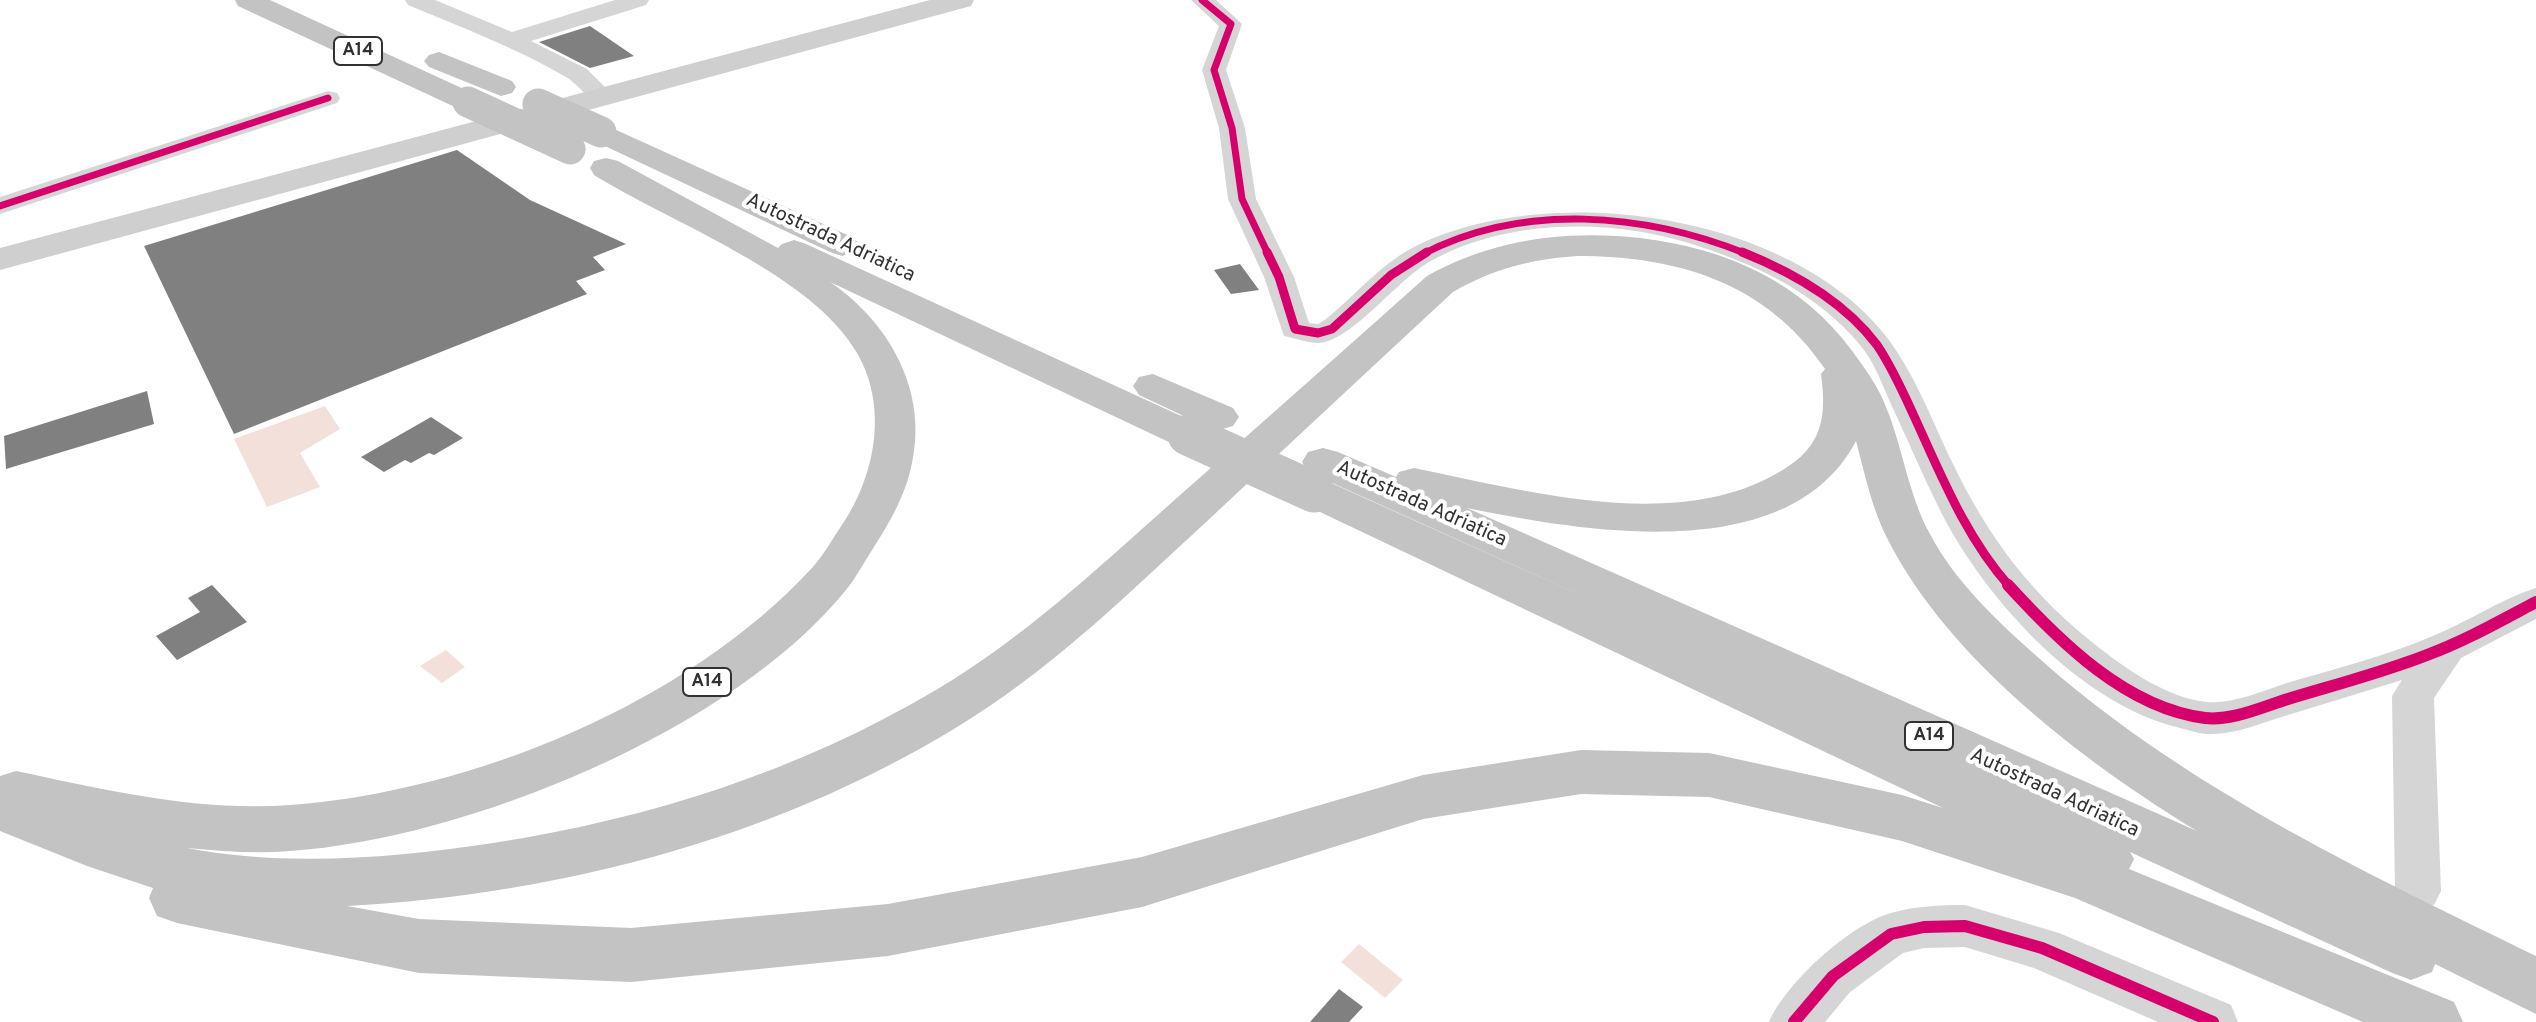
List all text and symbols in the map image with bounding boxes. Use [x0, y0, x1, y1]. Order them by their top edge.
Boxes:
road number: A14 [334, 37, 382, 65]
street label: Autostrada Adriatica [742, 189, 918, 289]
street label: Autostrada Adriatica [1332, 457, 1510, 553]
road number: A14 [683, 668, 731, 696]
road number: A14 [1905, 722, 1953, 750]
street label: Autostrada Adriatica [1966, 744, 2142, 844]

